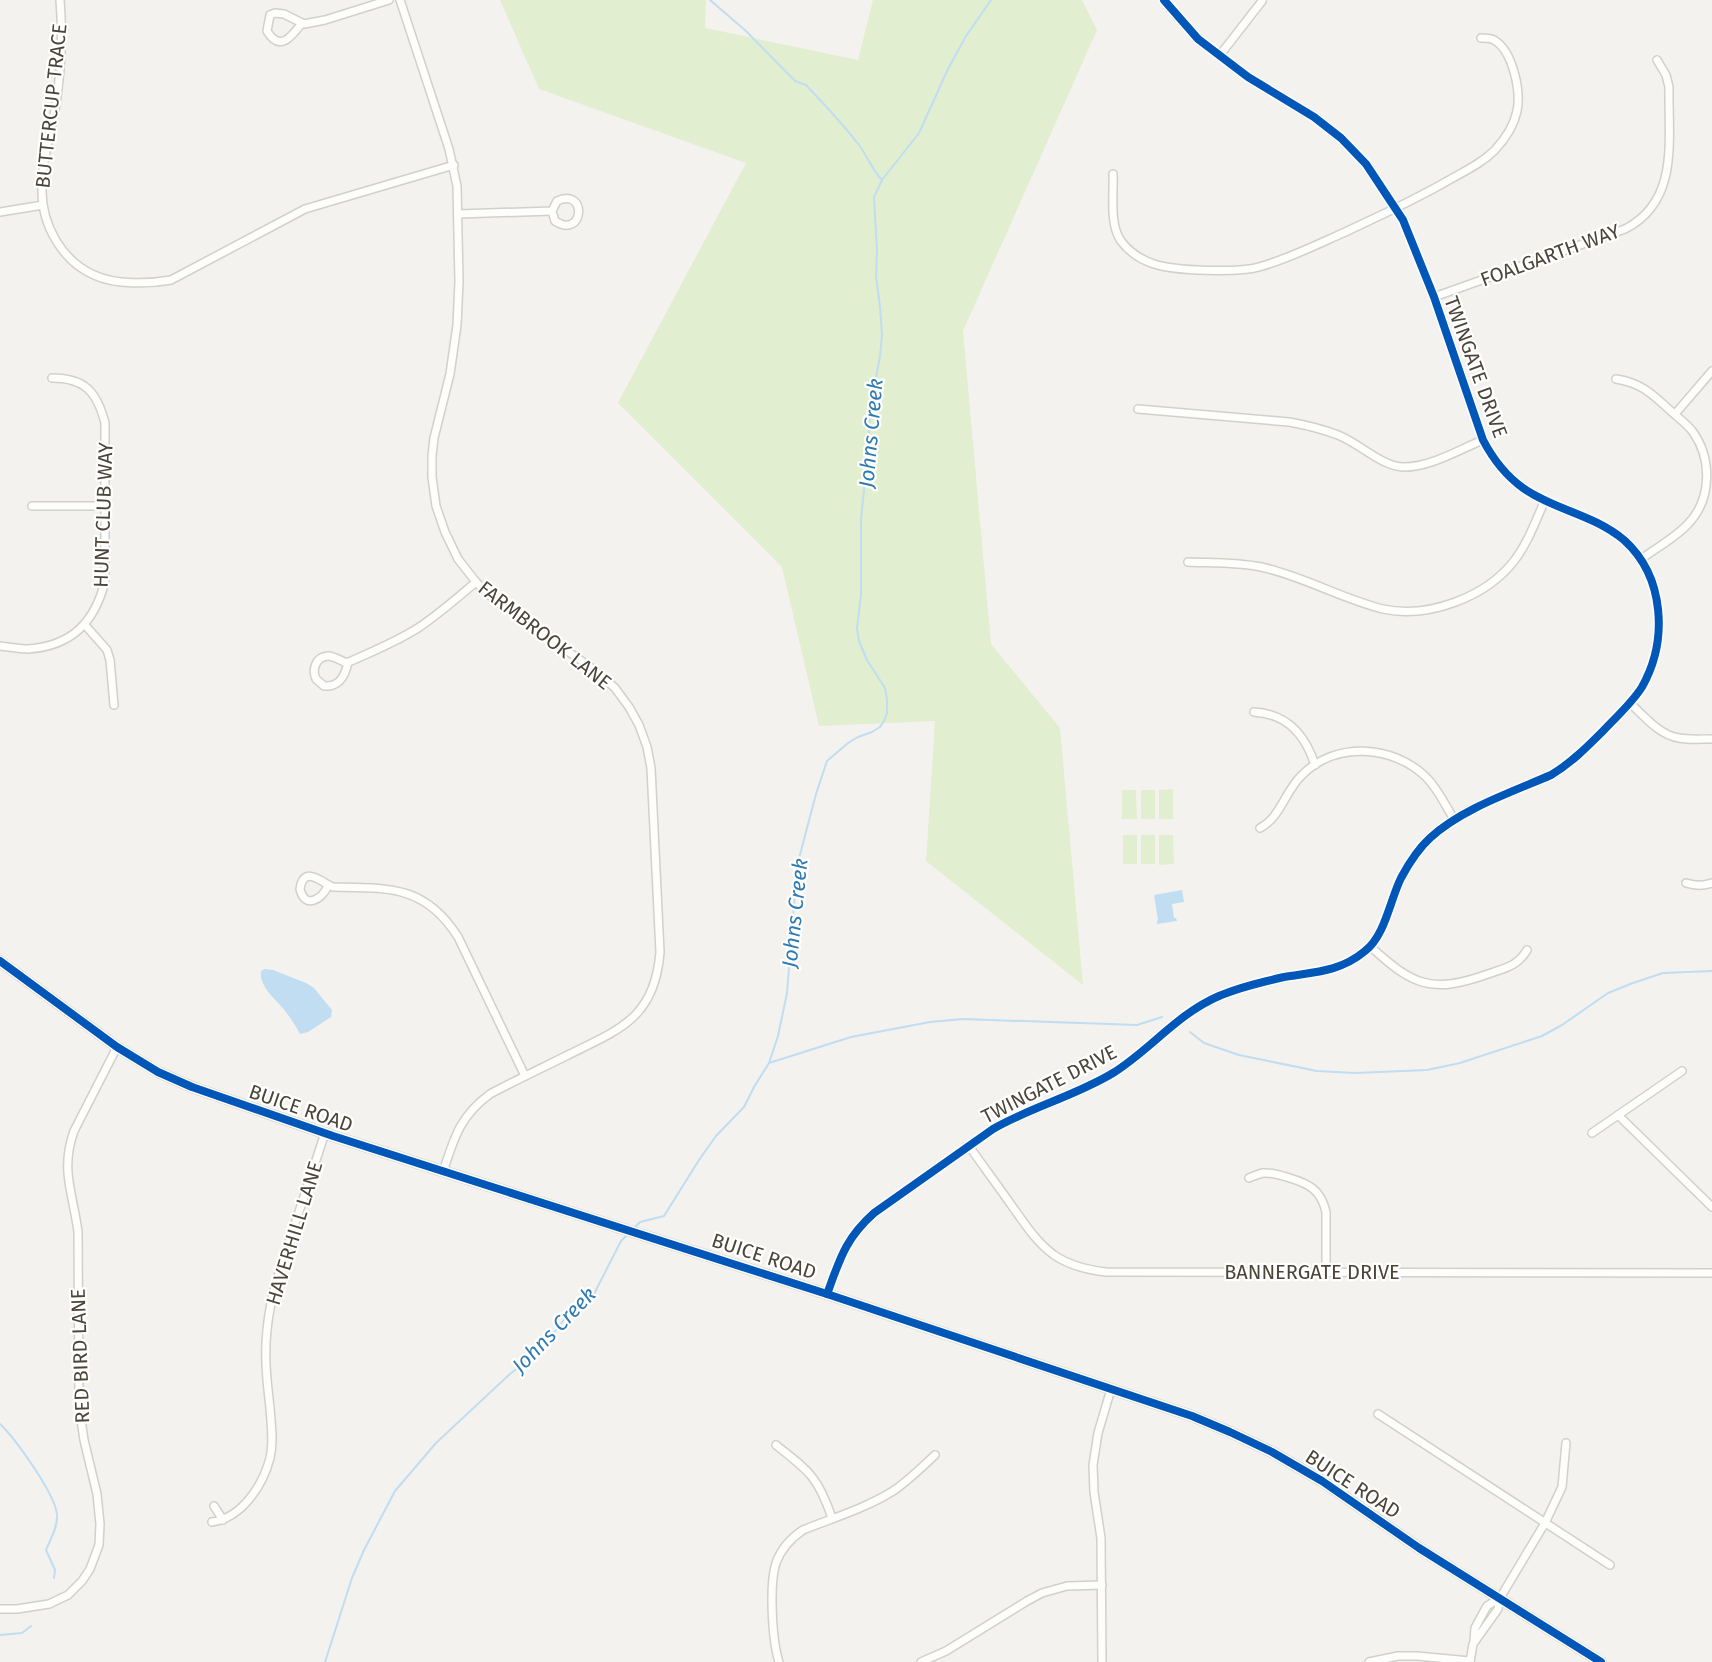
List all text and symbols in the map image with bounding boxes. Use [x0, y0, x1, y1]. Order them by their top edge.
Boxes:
street label: BUTTERCUP TRACE [30, 22, 72, 190]
street label: FOALGARTH WAY [1477, 219, 1623, 291]
street label: TWINGATE DRIVE [1439, 293, 1513, 441]
water label: Johns Creek [853, 377, 889, 490]
street label: HUNT CLUB WAY [88, 442, 118, 588]
street label: FARMBROOK LANE [474, 576, 616, 694]
water label: Johns Creek [776, 857, 814, 970]
street label: TWINGATE DRIVE [977, 1040, 1121, 1128]
street label: BUICE ROAD [246, 1079, 356, 1137]
street label: HAVERHILL LANE [261, 1158, 327, 1308]
street label: BUICE ROAD [709, 1228, 819, 1284]
street label: BANNERGATE DRIVE [1224, 1260, 1400, 1284]
water label: Johns Creek [506, 1282, 601, 1379]
street label: RED BIRD LANE [66, 1288, 94, 1424]
street label: BUICE ROAD [1301, 1444, 1405, 1524]

